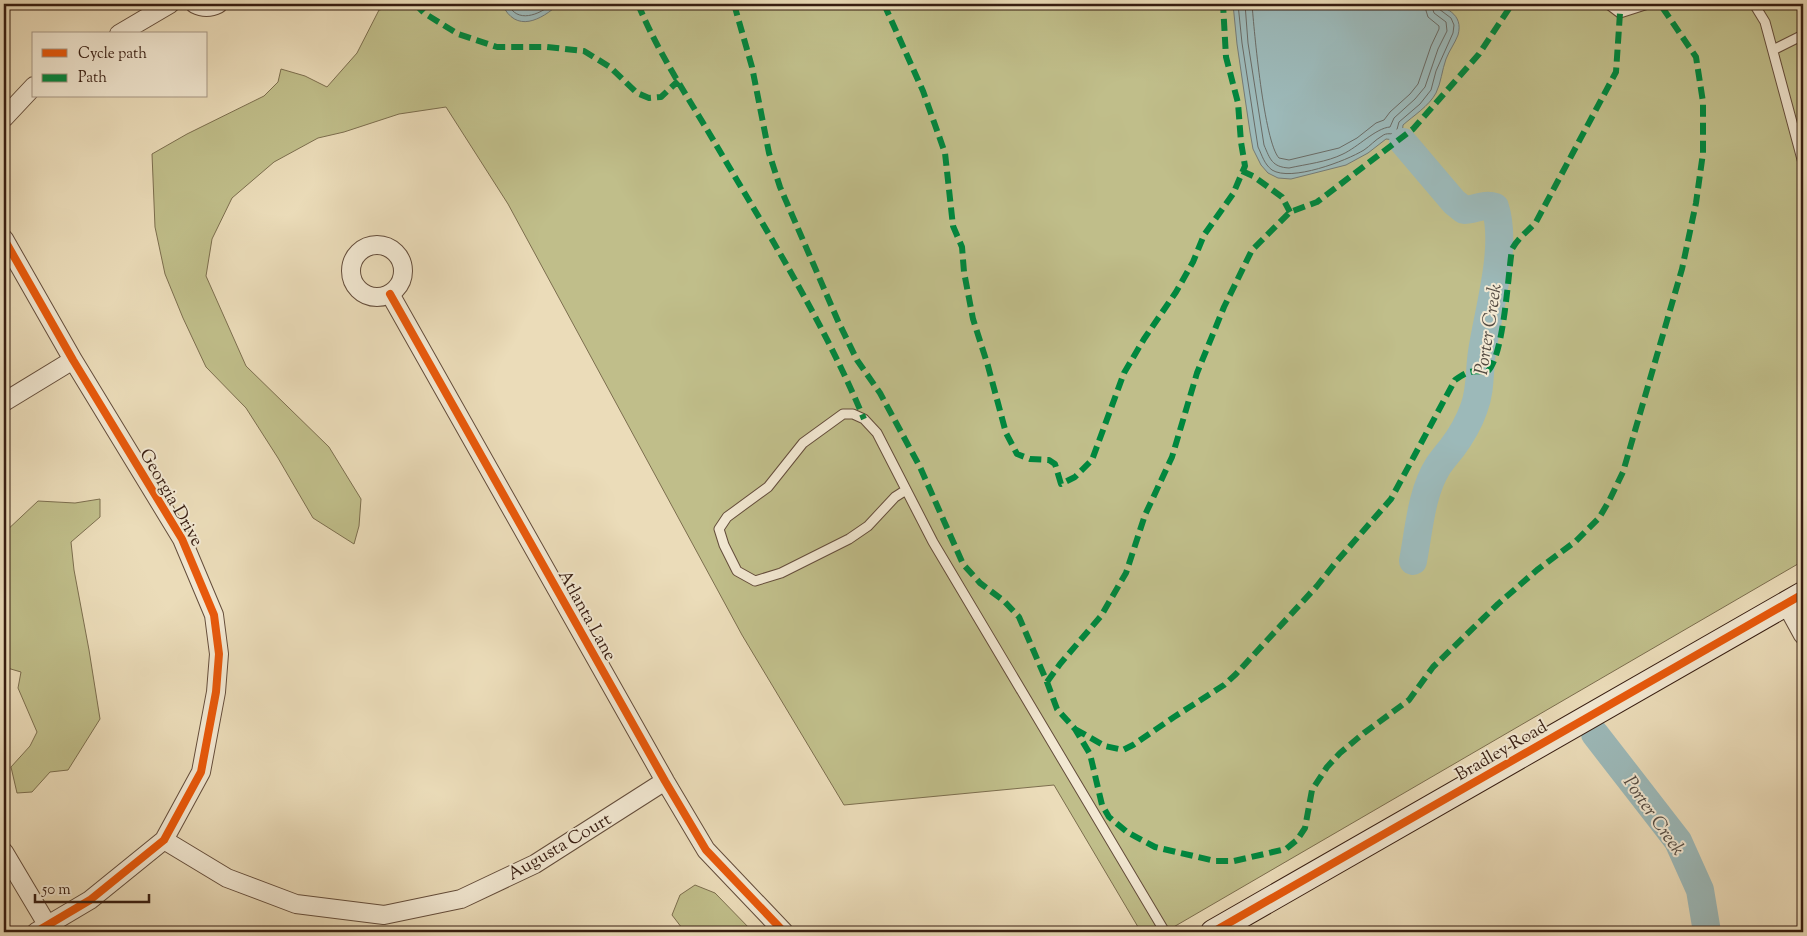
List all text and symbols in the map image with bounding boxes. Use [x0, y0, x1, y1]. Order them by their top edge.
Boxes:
legend [32, 32, 208, 98]
text: Cycle path [78, 44, 147, 65]
text: Path [78, 68, 107, 89]
water label: Porter Creek [1469, 281, 1510, 377]
street label: Georgia Drive [132, 444, 209, 552]
street label: Atlanta Lane [550, 566, 622, 666]
street label: Bradley Road [1451, 715, 1553, 789]
water label: Porter Creek [1616, 771, 1691, 862]
street label: Augusta Court [503, 807, 617, 888]
scale bar [35, 871, 149, 903]
text: 50 m [41, 880, 71, 901]

